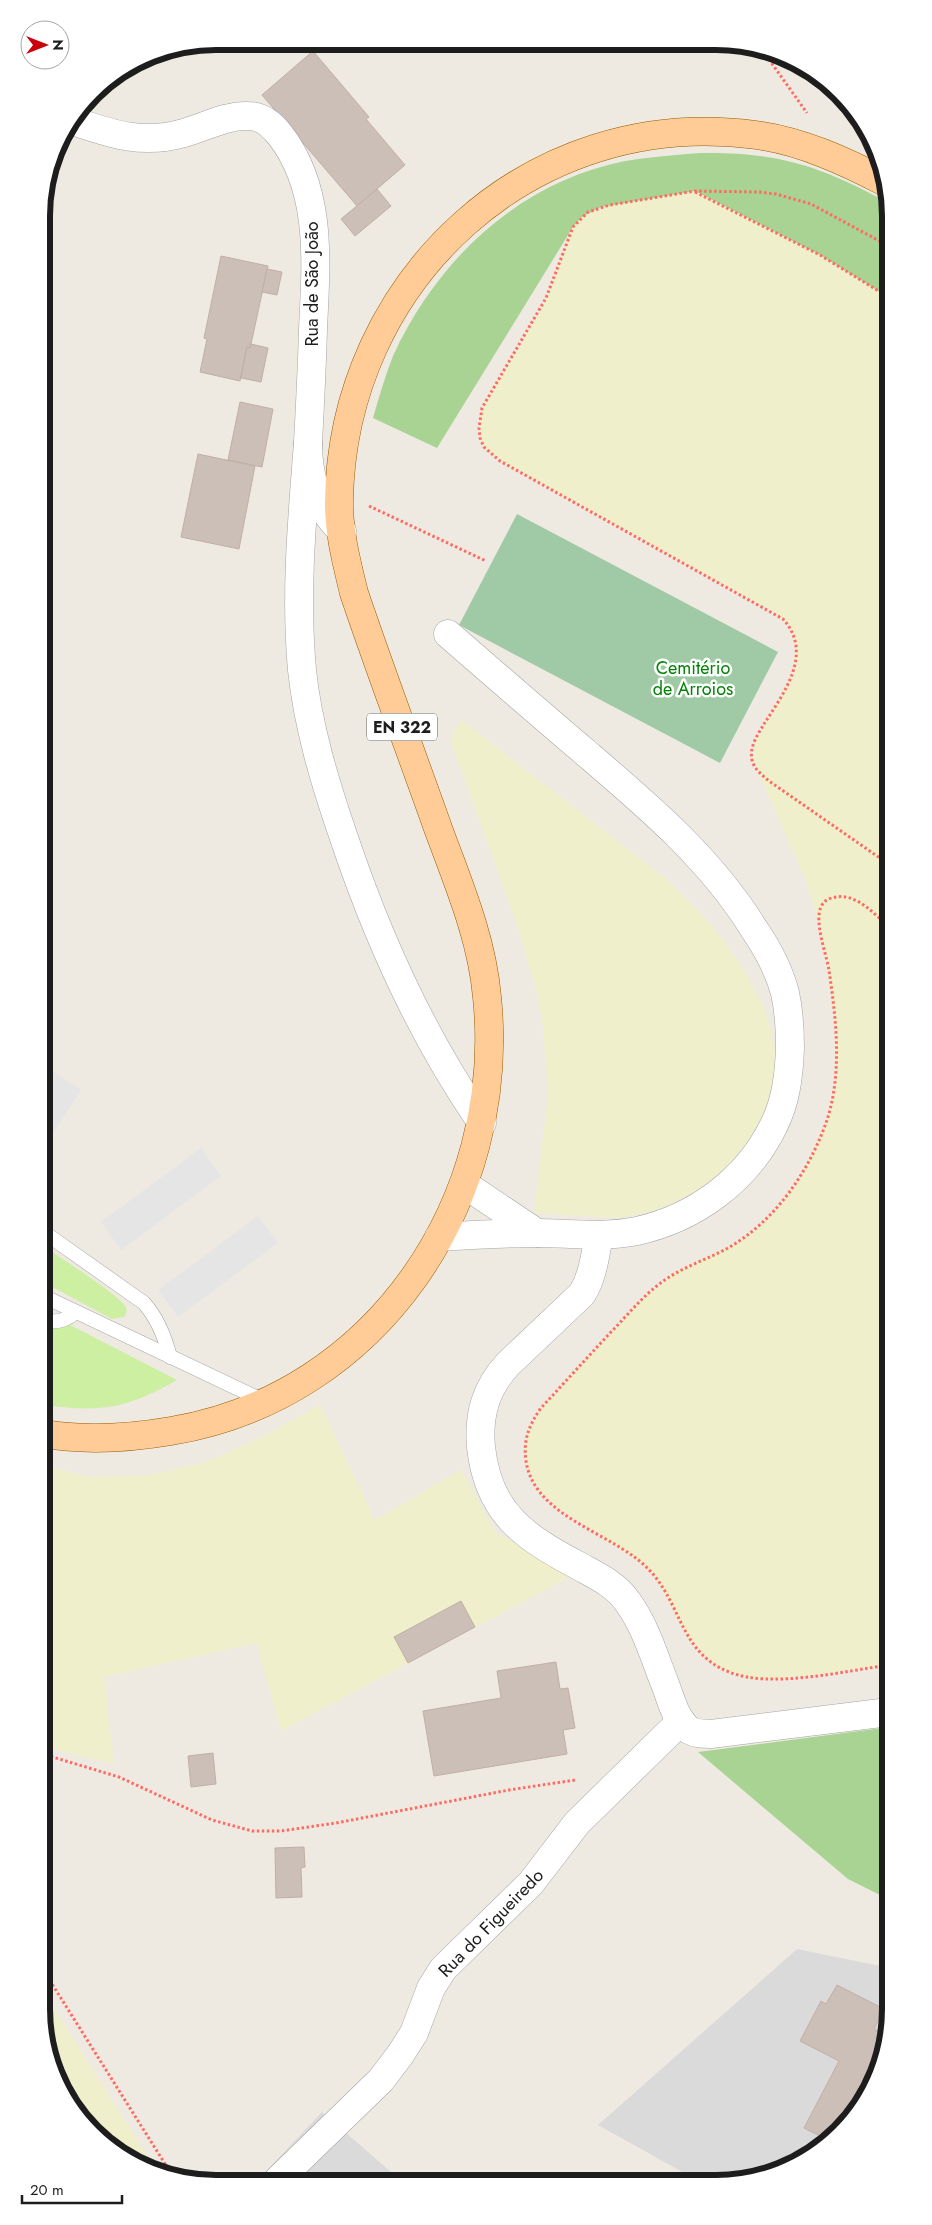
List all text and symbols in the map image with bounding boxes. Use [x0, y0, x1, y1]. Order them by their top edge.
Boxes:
north arrow [20, 20, 70, 70]
text: N [48, 39, 68, 51]
street label: Rua de São João [299, 221, 325, 347]
park label: Cemitério de Arroios [653, 655, 733, 702]
road number: EN 322 [367, 714, 437, 740]
street label: Rua do Figueiredo [432, 1863, 550, 1983]
scale bar [22, 2172, 122, 2204]
text: 20 m [30, 2179, 64, 2201]

